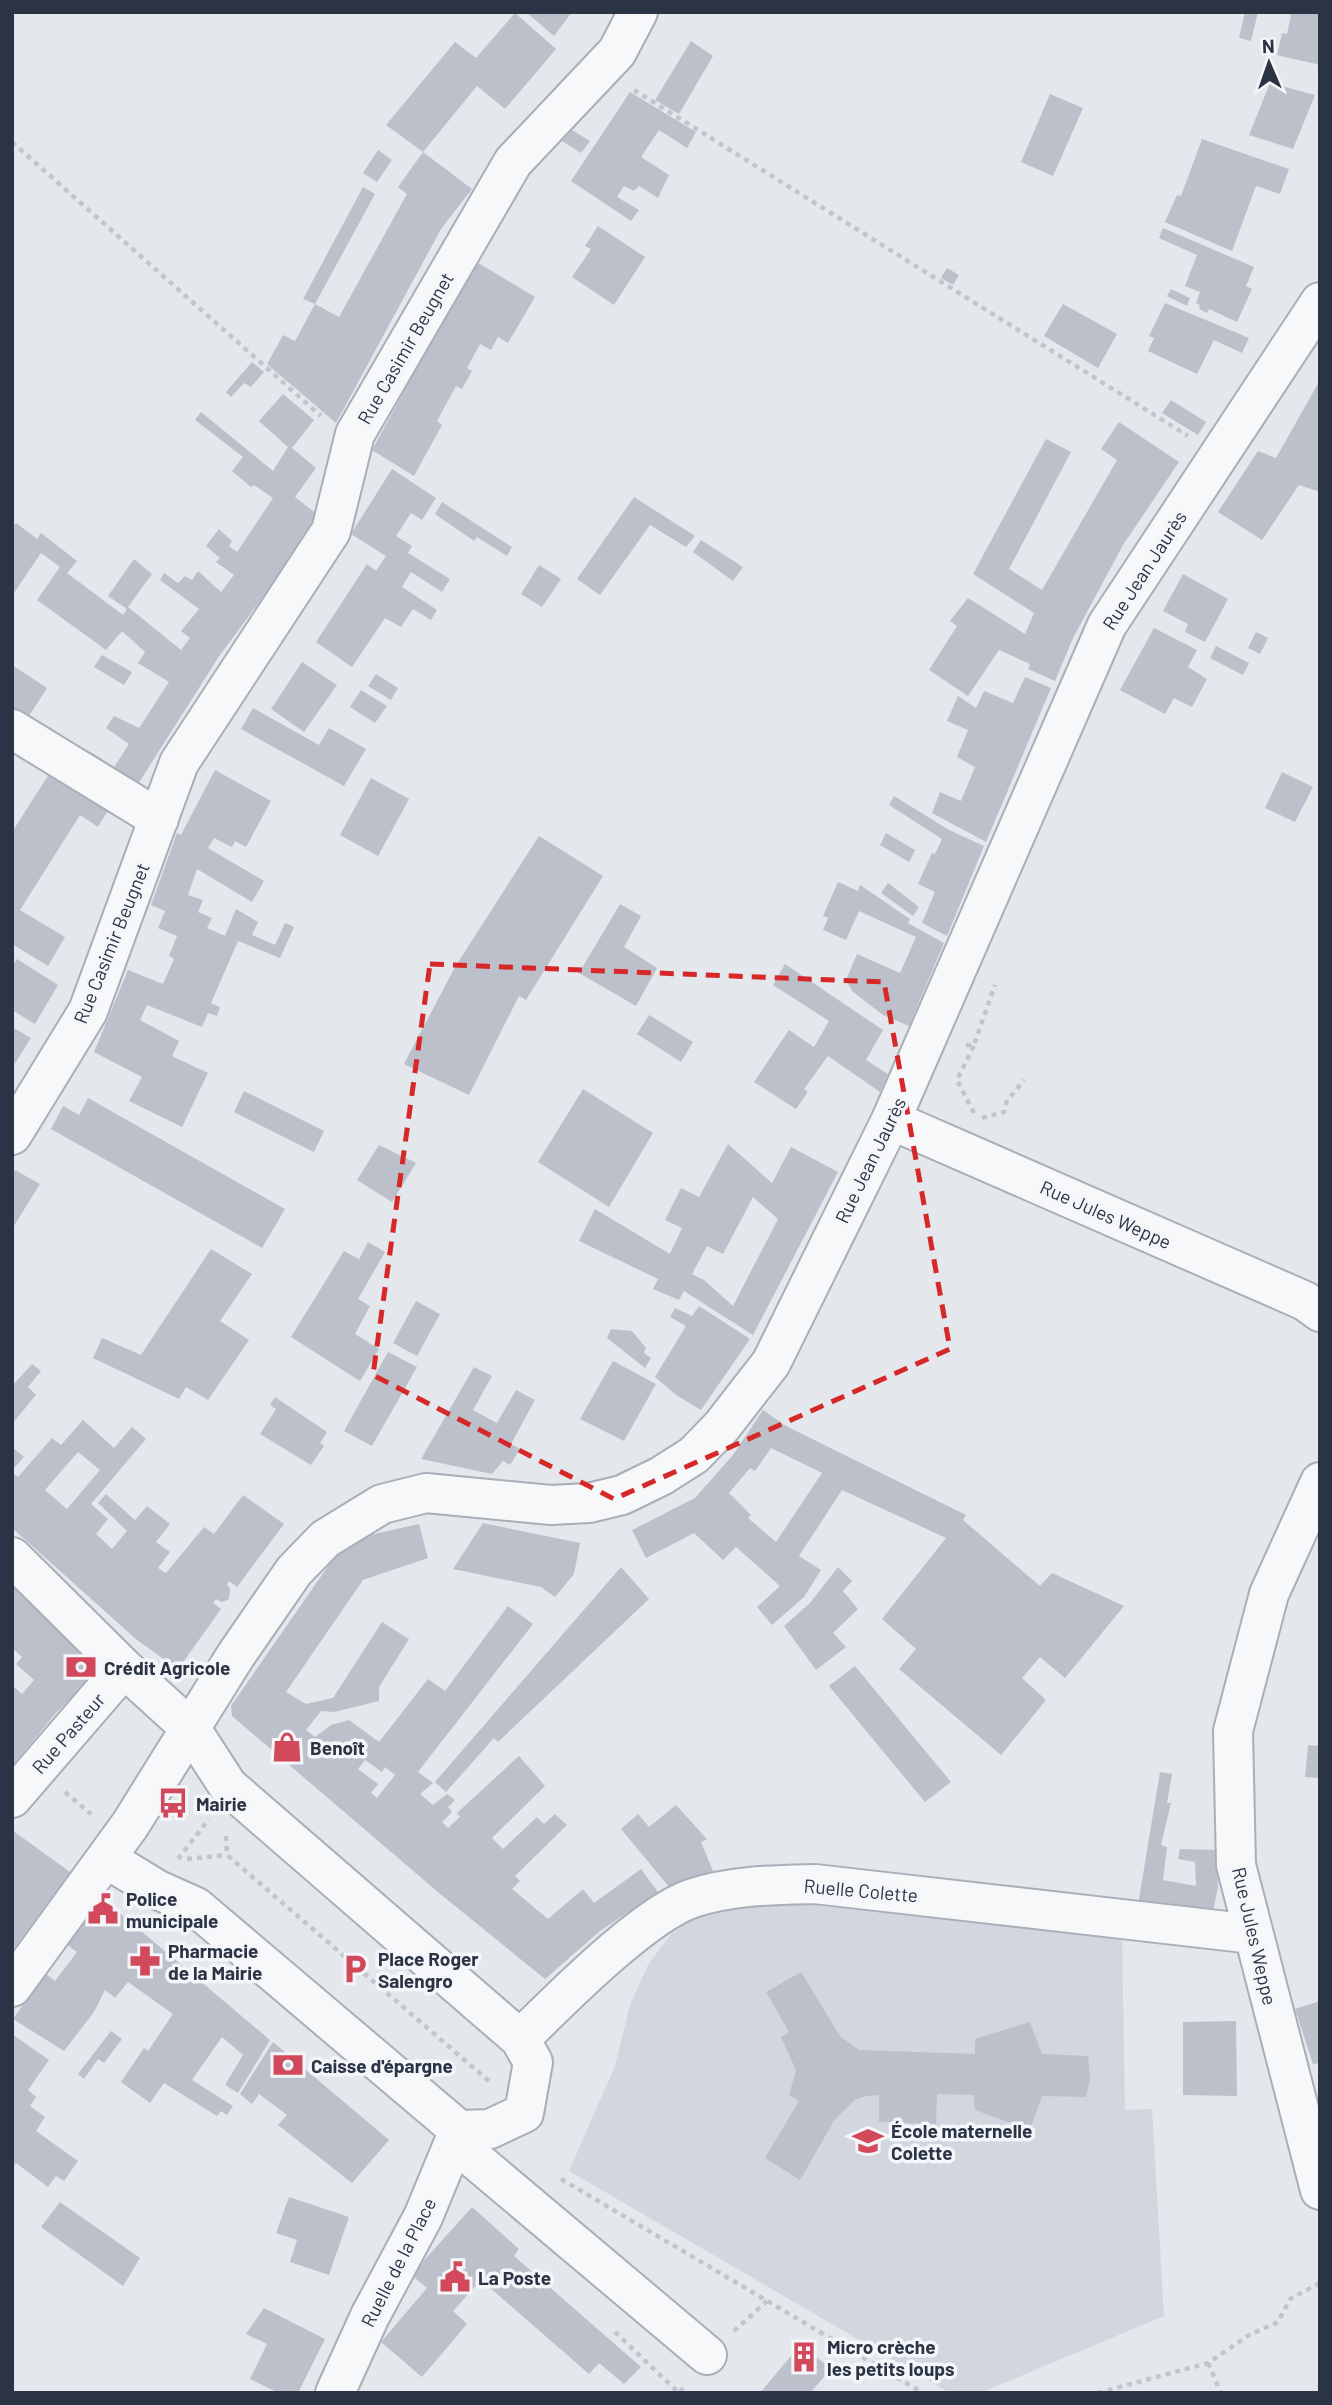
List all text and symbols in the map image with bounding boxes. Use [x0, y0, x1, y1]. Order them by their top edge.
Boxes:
north arrow [1234, 28, 1304, 98]
text: N [1262, 34, 1275, 57]
street label: Rue Casimir Beugnet [352, 268, 458, 428]
street label: Rue Jean Jaurès [1097, 506, 1191, 634]
street label: Rue Casimir Beugnet [68, 859, 154, 1027]
street label: Rue Jean Jaurès [830, 1093, 910, 1227]
street label: Rue Jules Weppe [1037, 1175, 1175, 1253]
bank icon: Crédit Agricole [64, 1650, 98, 1684]
place label: Crédit Agricole [104, 1656, 230, 1679]
street label: Rue Pasteur [27, 1688, 109, 1778]
shop icon: Benoît [270, 1730, 304, 1764]
place label: Benoît [310, 1736, 365, 1759]
bus stop icon: Mairie [156, 1786, 190, 1820]
place label: Mairie [196, 1792, 247, 1815]
street label: Rue Jules Weppe [1228, 1865, 1282, 2007]
street label: Ruelle Colette [803, 1874, 919, 1906]
place label: Police municipale [126, 1887, 218, 1932]
public building icon: Police municipale [86, 1892, 120, 1926]
place label: Pharmacie de la Mairie [168, 1939, 262, 1984]
pharmacy icon: Pharmacie de la Mairie [128, 1944, 162, 1978]
place label: Place Roger Salengro [378, 1947, 479, 1992]
parking icon: Place Roger Salengro [338, 1952, 372, 1986]
bank icon: Caisse d'épargne [271, 2048, 305, 2082]
place label: Caisse d'épargne [311, 2054, 453, 2077]
place label: École maternelle Colette [891, 2119, 1032, 2164]
school or university icon: École maternelle Colette [851, 2124, 885, 2158]
street label: Ruelle de la Place [356, 2193, 440, 2331]
public building icon: La Poste [438, 2260, 472, 2294]
place label: La Poste [478, 2266, 551, 2289]
place label: Micro crèche les petits loups [827, 2335, 955, 2380]
building icon: Micro crèche les petits loups [787, 2340, 821, 2374]

